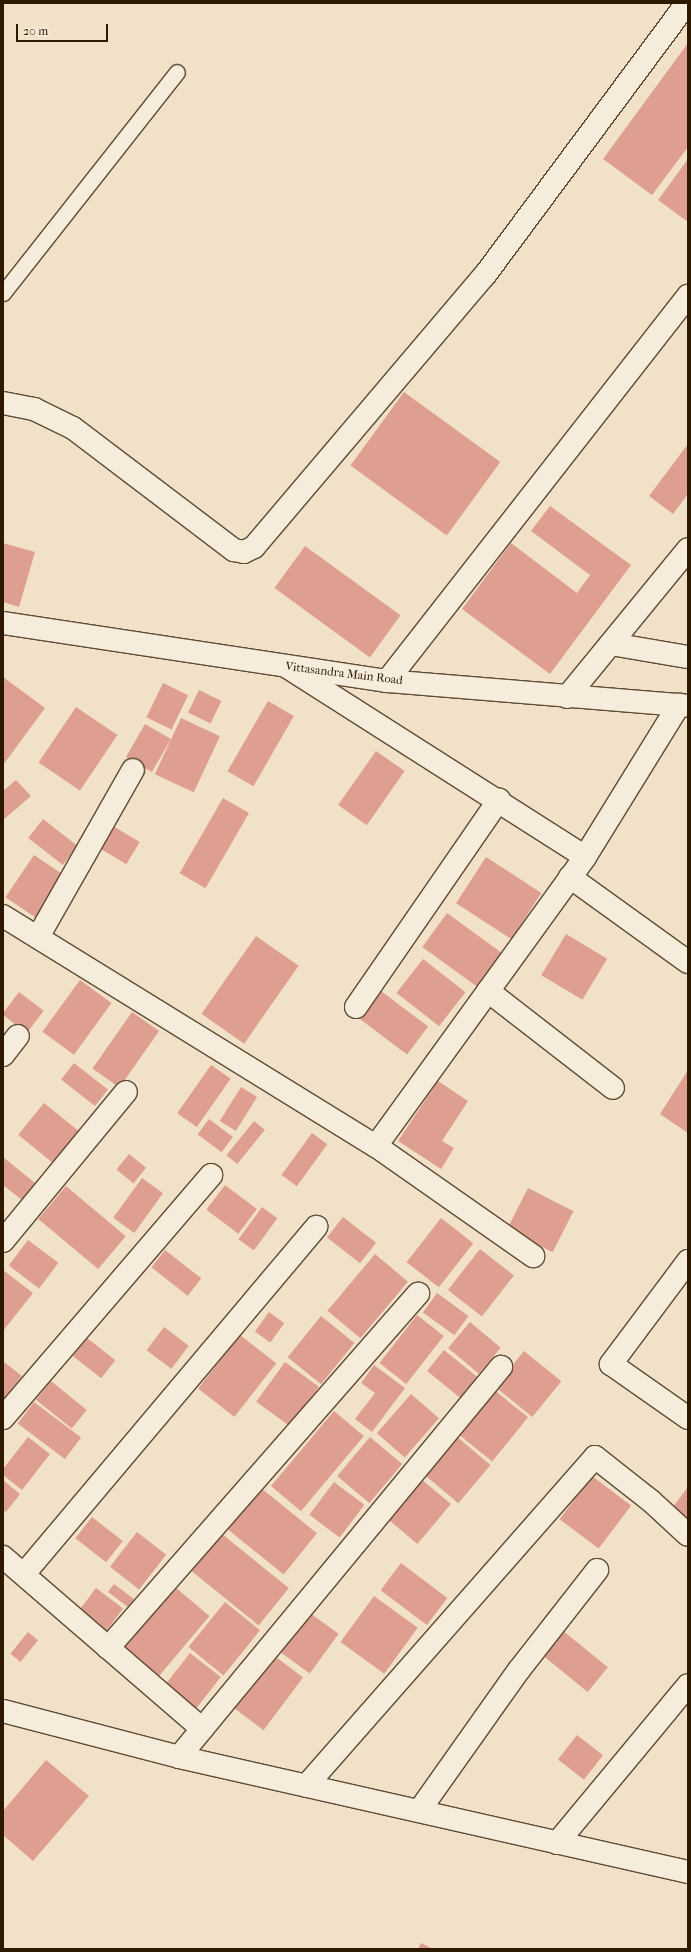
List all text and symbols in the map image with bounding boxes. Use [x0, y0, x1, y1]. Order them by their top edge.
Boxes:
scale bar [18, 16, 110, 42]
text: 20 m [23, 24, 48, 38]
street label: Vittasandra Main Road [284, 660, 404, 688]

